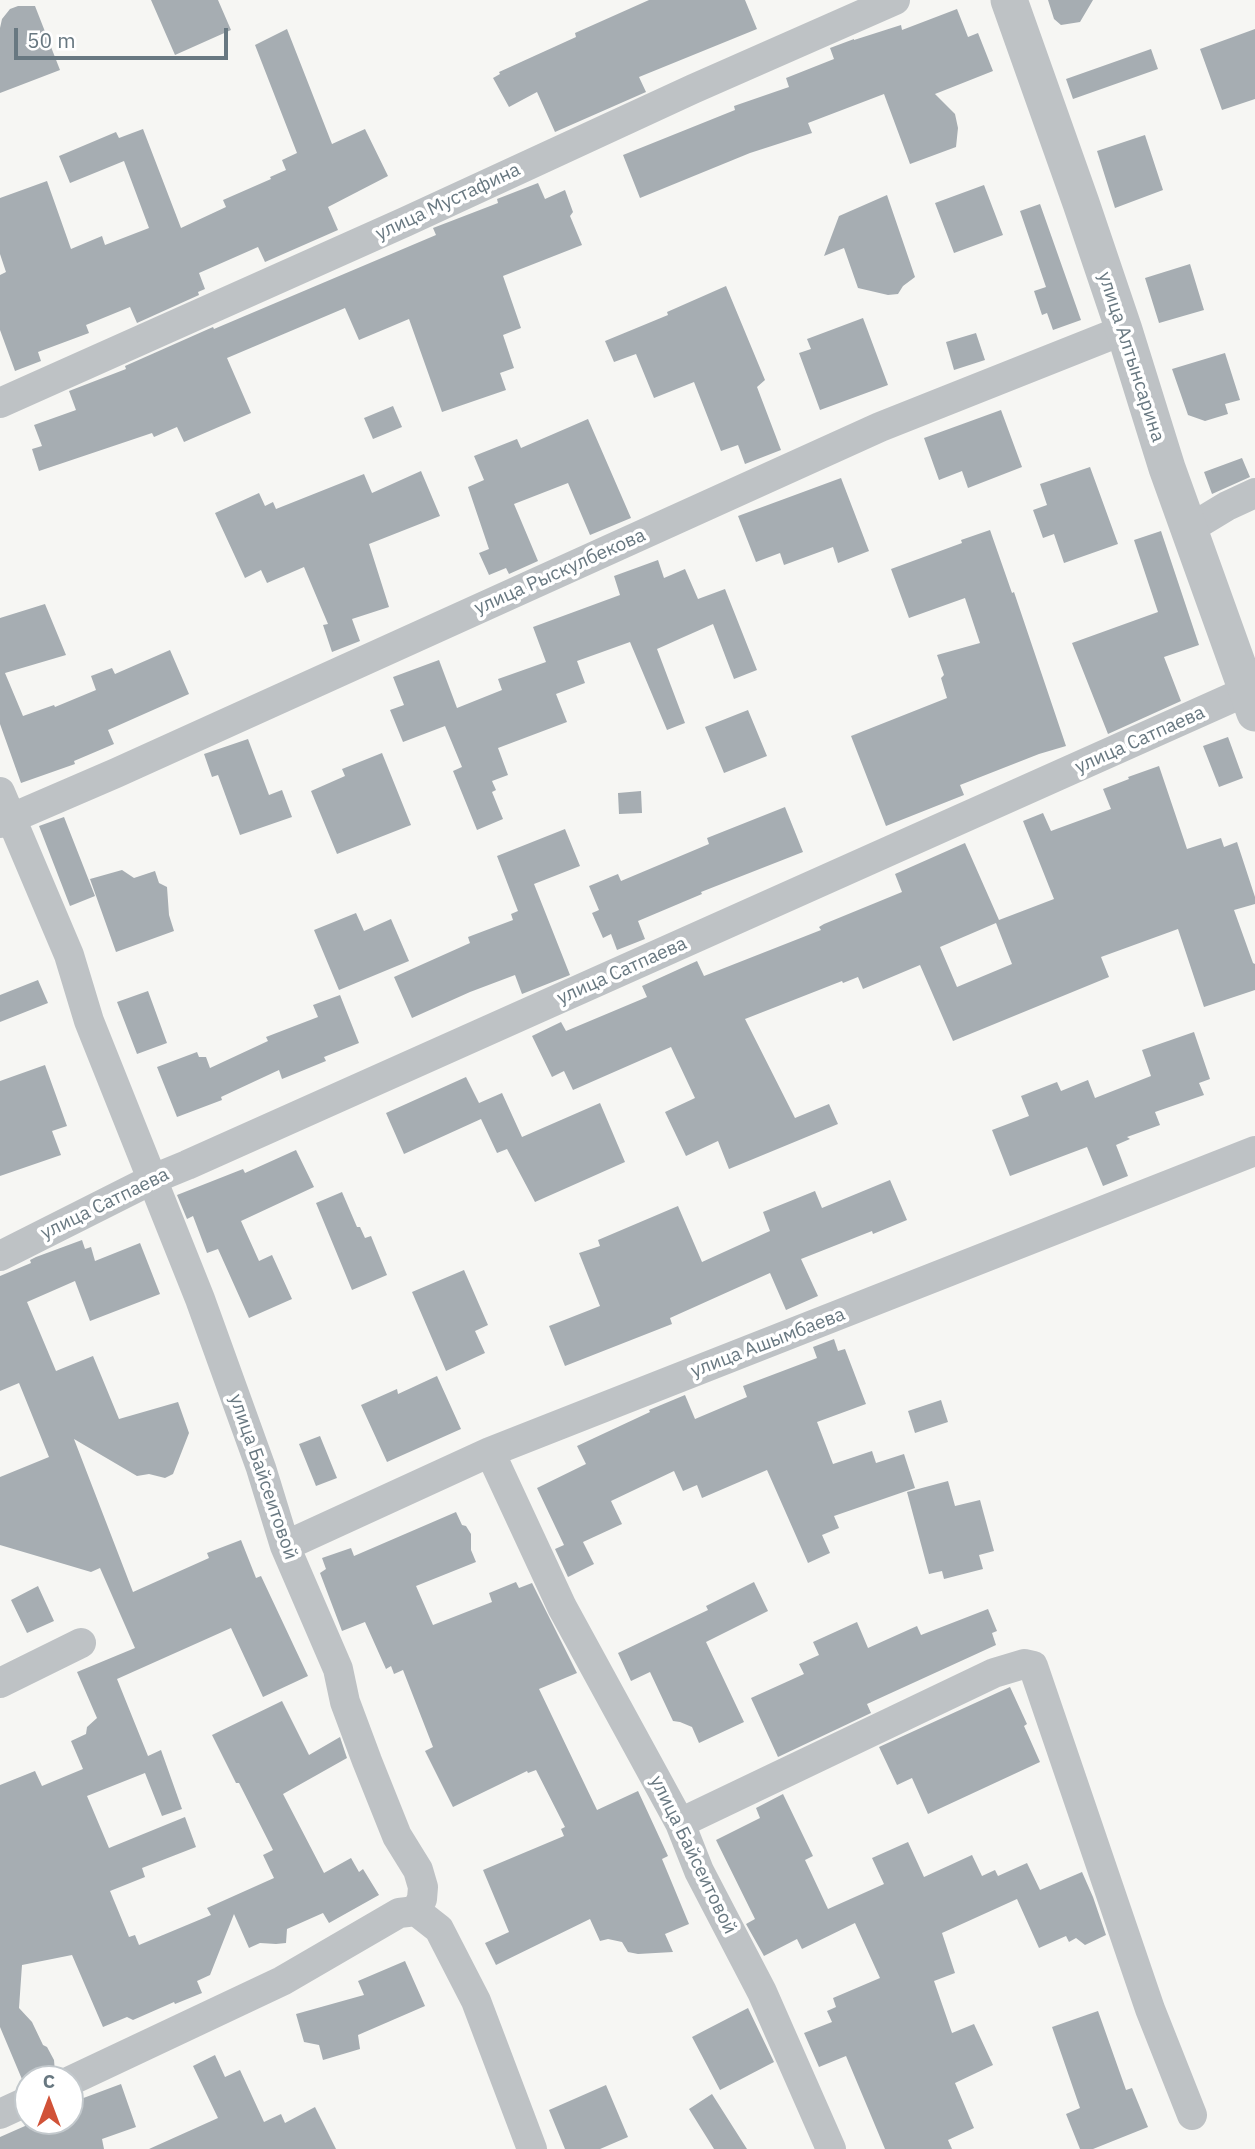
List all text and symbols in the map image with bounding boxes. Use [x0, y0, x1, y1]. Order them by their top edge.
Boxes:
scale bar [18, 14, 231, 58]
text: 50 m [27, 26, 76, 54]
street label: улица Мустафина [372, 158, 524, 246]
street label: улица Алтынсарина [1093, 269, 1169, 445]
street label: улица Рыскулбекова [471, 524, 649, 620]
street label: улица Сатпаева [1072, 701, 1208, 779]
street label: улица Сатпаева [554, 932, 690, 1010]
street label: улица Сатпаева [37, 1163, 173, 1245]
street label: улица Ашымбаева [688, 1303, 848, 1383]
street label: улица Байсеитовой [224, 1391, 302, 1563]
street label: улица Байсеитовой [645, 1772, 741, 1938]
north arrow [14, 2065, 84, 2135]
text: С [43, 2069, 55, 2093]

